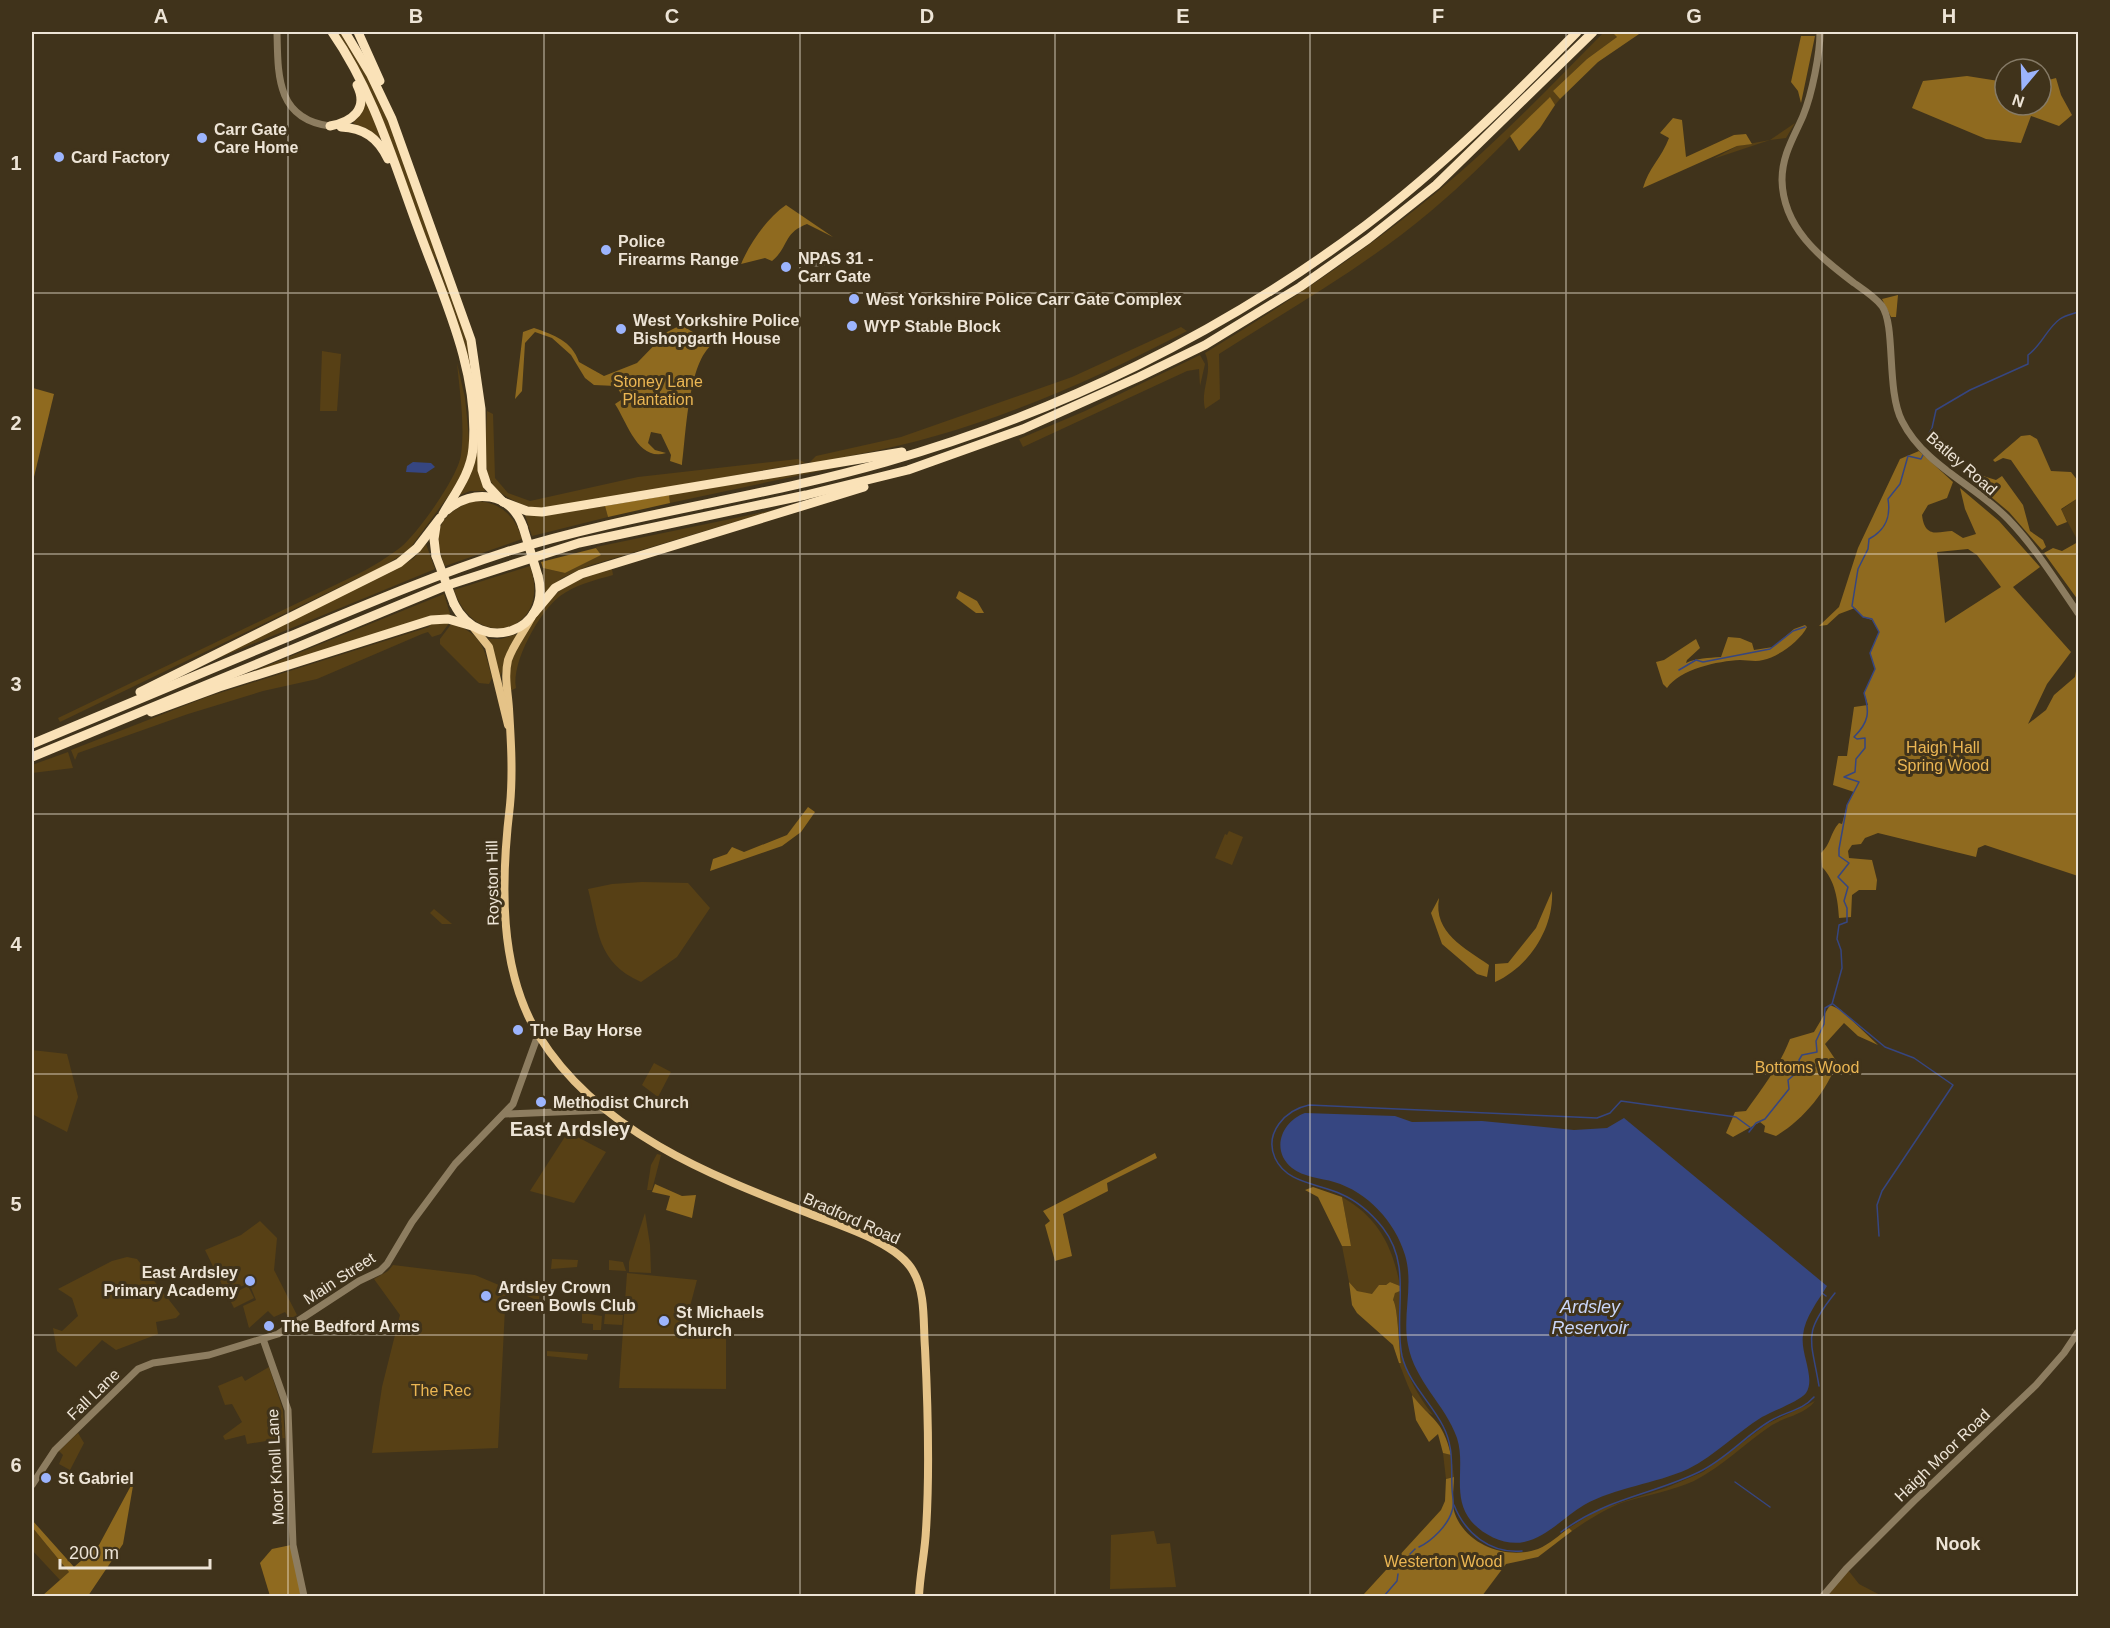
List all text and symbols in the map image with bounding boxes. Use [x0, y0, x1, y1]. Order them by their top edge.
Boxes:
text: A [154, 5, 168, 27]
text: B [409, 5, 423, 27]
text: C [665, 5, 679, 27]
text: D [920, 5, 934, 27]
text: E [1176, 5, 1190, 27]
text: F [1432, 5, 1444, 27]
text: G [1686, 5, 1702, 27]
text: H [1942, 5, 1956, 27]
north arrow [1993, 57, 2053, 117]
text: N [2010, 91, 2027, 111]
place label: Carr Gate Care Home [214, 121, 299, 156]
marker: Carr Gate Care Home [195, 131, 209, 145]
place label: Card Factory [71, 149, 170, 166]
marker: Card Factory [52, 150, 66, 164]
text: 1 [10, 152, 22, 174]
place label: Police Firearms Range [618, 233, 739, 268]
marker: Police Firearms Range [599, 243, 613, 257]
place label: NPAS 31 - Carr Gate [798, 250, 873, 285]
marker: NPAS 31 - Carr Gate [779, 260, 793, 274]
place label: West Yorkshire Police Carr Gate Complex [866, 291, 1182, 308]
marker: West Yorkshire Police Carr Gate Complex [847, 292, 861, 306]
place label: West Yorkshire Police Bishopgarth House [633, 312, 799, 347]
place label: WYP Stable Block [864, 318, 1001, 335]
marker: WYP Stable Block [845, 319, 859, 333]
marker: West Yorkshire Police Bishopgarth House [614, 322, 628, 336]
park label: Stoney Lane Plantation [613, 373, 703, 408]
text: 2 [10, 412, 22, 434]
street label: Batley Road [1923, 428, 2000, 498]
text: 3 [10, 673, 22, 695]
park label: Haigh Hall Spring Wood [1897, 739, 1989, 774]
street label: Royston Hill [483, 840, 502, 926]
text: 4 [10, 933, 22, 955]
place label: The Bay Horse [530, 1022, 642, 1039]
marker: The Bay Horse [511, 1023, 525, 1037]
park label: Bottoms Wood [1755, 1059, 1859, 1076]
place label: Methodist Church [553, 1094, 689, 1111]
marker: Methodist Church [534, 1095, 548, 1109]
district label: East Ardsley [510, 1118, 631, 1140]
street label: Bradford Road [801, 1190, 903, 1247]
text: 5 [10, 1193, 22, 1215]
street label: Main Street [300, 1249, 379, 1308]
place label: East Ardsley Primary Academy [103, 1264, 238, 1299]
marker: East Ardsley Primary Academy [243, 1274, 257, 1288]
place label: Ardsley Crown Green Bowls Club [498, 1279, 636, 1314]
marker: Ardsley Crown Green Bowls Club [479, 1289, 493, 1303]
water label: Ardsley Reservoir [1551, 1297, 1630, 1338]
place label: St Michaels Church [676, 1304, 764, 1339]
marker: St Michaels Church [657, 1314, 671, 1328]
place label: The Bedford Arms [281, 1318, 420, 1335]
marker: The Bedford Arms [262, 1319, 276, 1333]
street label: Fall Lane [64, 1365, 123, 1423]
park label: The Rec [411, 1382, 471, 1399]
street label: Haigh Moor Road [1891, 1406, 1993, 1505]
street label: Moor Knoll Lane [264, 1408, 287, 1526]
text: 6 [10, 1454, 22, 1476]
place label: St Gabriel [58, 1470, 134, 1487]
marker: St Gabriel [39, 1471, 53, 1485]
scale bar [60, 1532, 210, 1570]
district label: Nook [1936, 1534, 1981, 1554]
text: 200 m [69, 1543, 119, 1563]
park label: Westerton Wood [1384, 1553, 1502, 1570]

